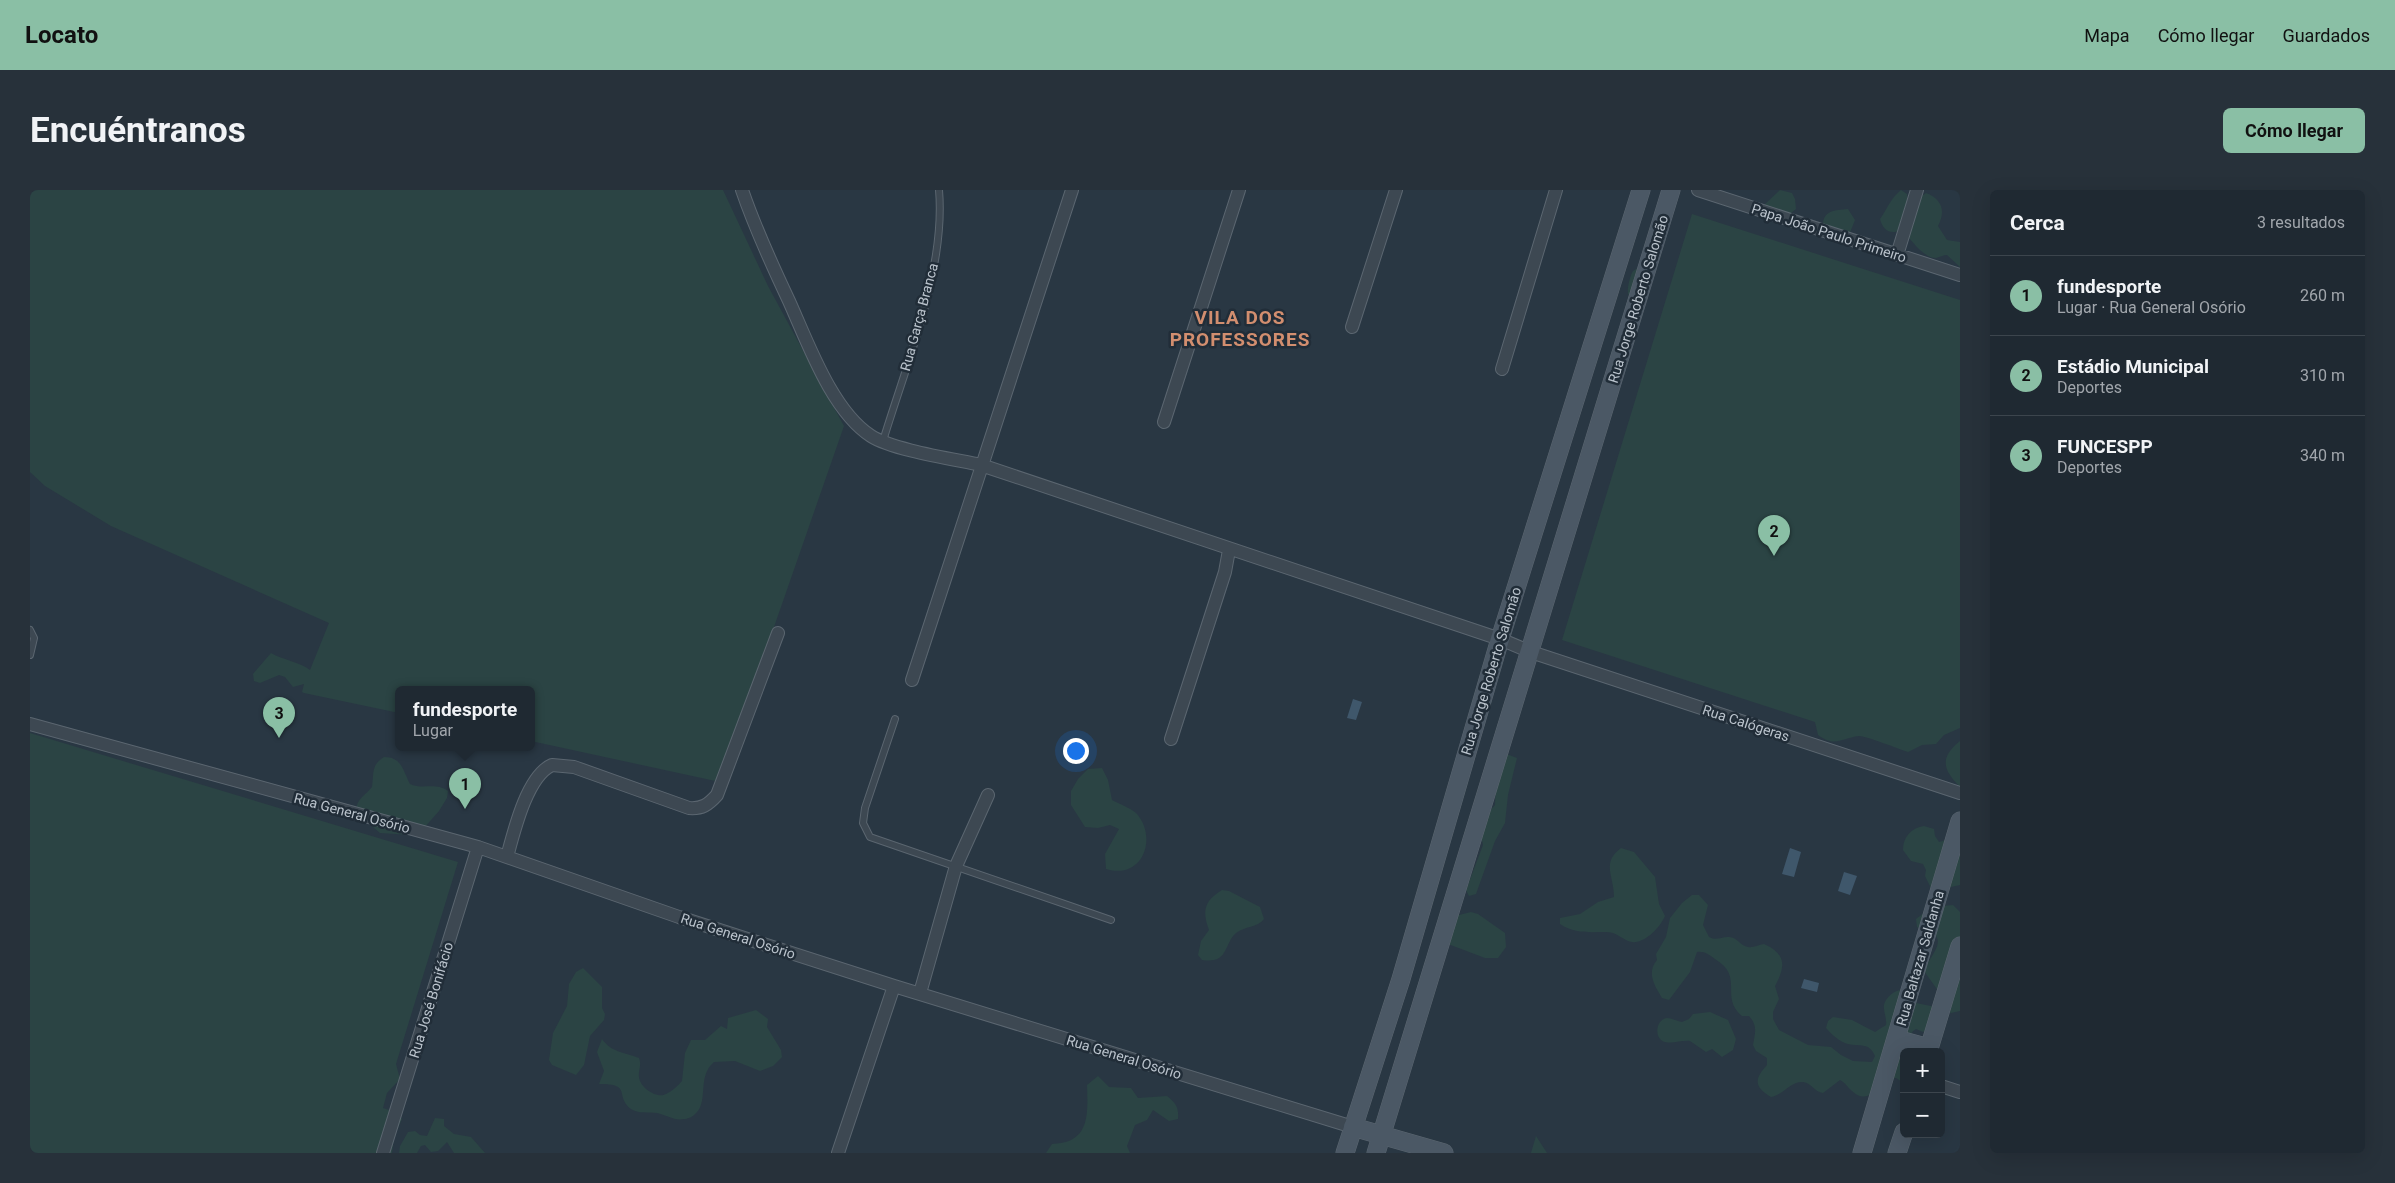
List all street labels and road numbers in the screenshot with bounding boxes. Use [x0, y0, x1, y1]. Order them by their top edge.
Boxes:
street label: Papa João Paulo Primeiro [1750, 200, 1908, 266]
street label: Rua Jorge Roberto Salomão [1605, 213, 1671, 385]
street label: Rua Garça Branca [897, 261, 941, 373]
street label: Rua Jorge Roberto Salomão [1458, 585, 1524, 757]
street label: Rua Calógeras [1701, 701, 1791, 745]
street label: Rua General Osório [292, 790, 412, 836]
street label: Rua Baltazar Saldanha [1893, 888, 1947, 1028]
street label: Rua General Osório [679, 910, 797, 962]
street label: Rua José Bonifácio [406, 940, 456, 1060]
street label: Rua General Osório [1065, 1032, 1183, 1082]

